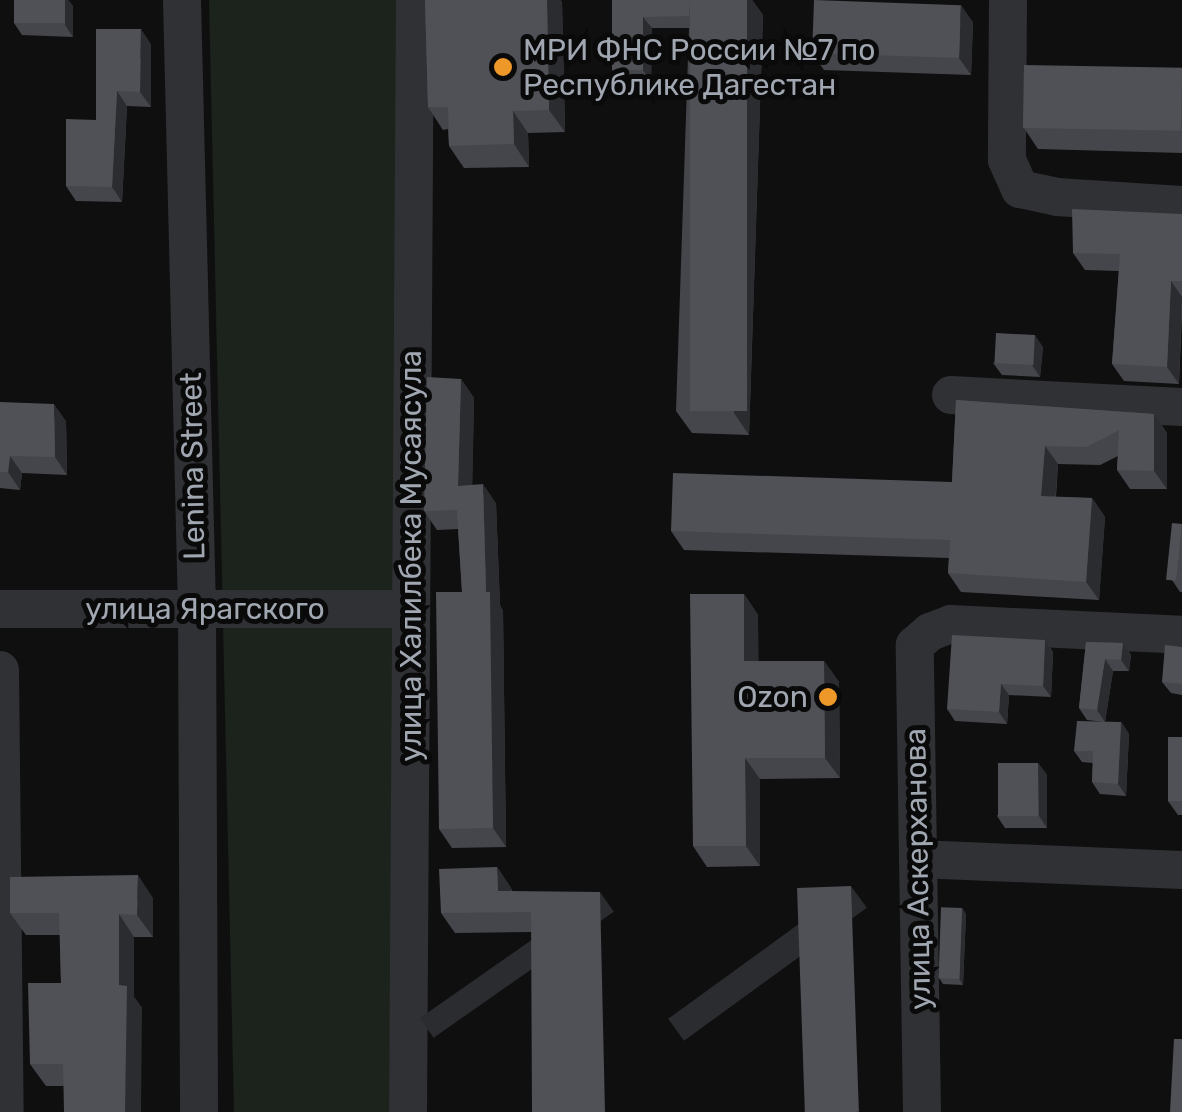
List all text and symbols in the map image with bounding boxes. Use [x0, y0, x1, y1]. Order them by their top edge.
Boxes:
place label: МРИ ФНС России №7 по Республике Дагестан [523, 32, 876, 102]
marker: МРИ ФНС России №7 по Республике Дагестан [492, 56, 514, 78]
street label: улица Халилбека Мусаясула [393, 350, 429, 762]
street label: Lenina Street [173, 372, 213, 560]
street label: улица Ярагского [85, 591, 325, 627]
place label: Ozon [737, 679, 808, 715]
marker: Ozon [817, 686, 839, 708]
street label: улица Аскерханова [898, 728, 938, 1010]

